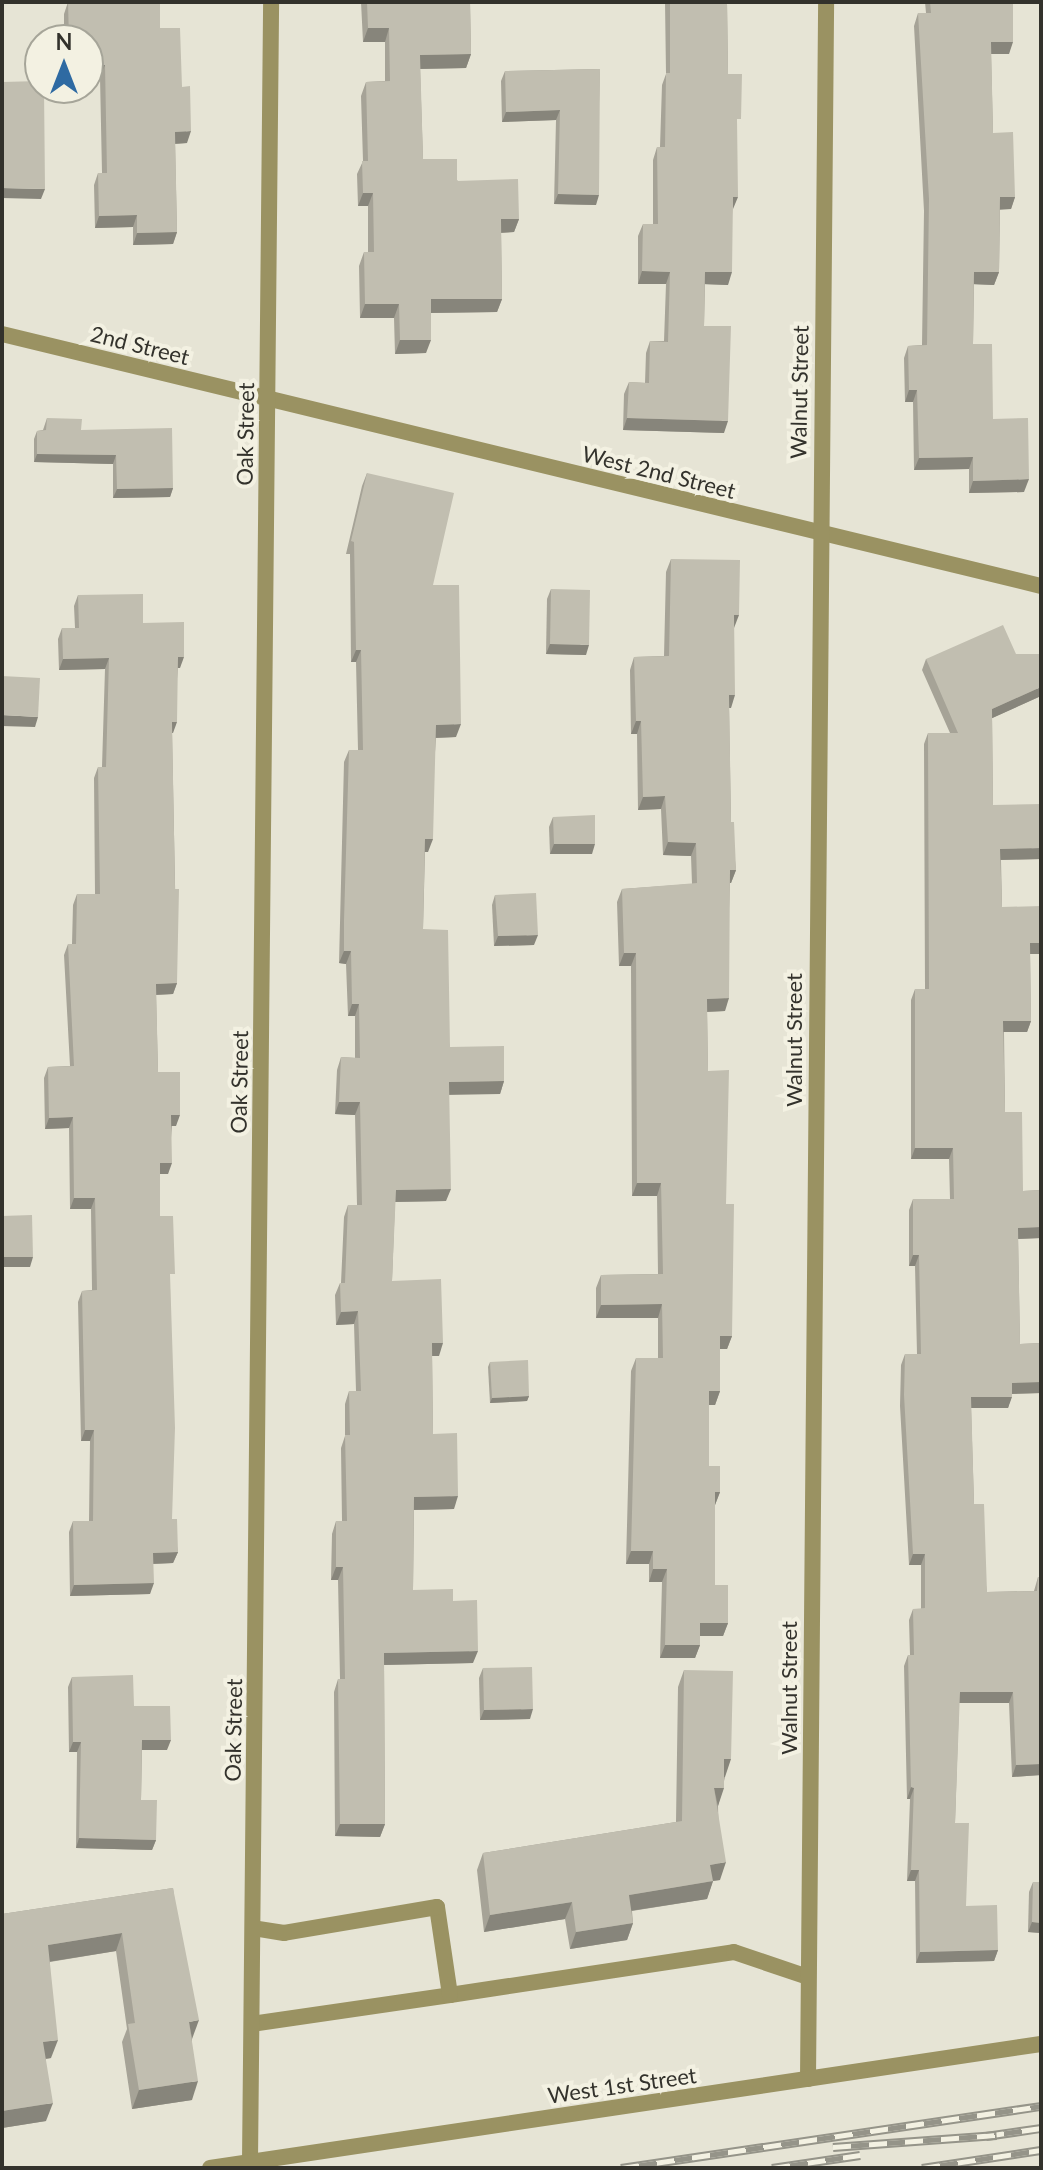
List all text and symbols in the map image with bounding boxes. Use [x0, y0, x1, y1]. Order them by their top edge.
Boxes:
north arrow [24, 24, 104, 104]
text: N [56, 28, 72, 55]
street label: 2nd Street [88, 320, 192, 370]
street label: Walnut Street [785, 325, 813, 459]
street label: Oak Street [231, 382, 259, 486]
street label: West 2nd Street [580, 440, 738, 504]
street label: Walnut Street [781, 973, 807, 1107]
street label: Oak Street [225, 1030, 253, 1134]
street label: Walnut Street [776, 1621, 802, 1755]
street label: Oak Street [219, 1678, 247, 1782]
street label: West 1st Street [546, 2061, 698, 2109]

